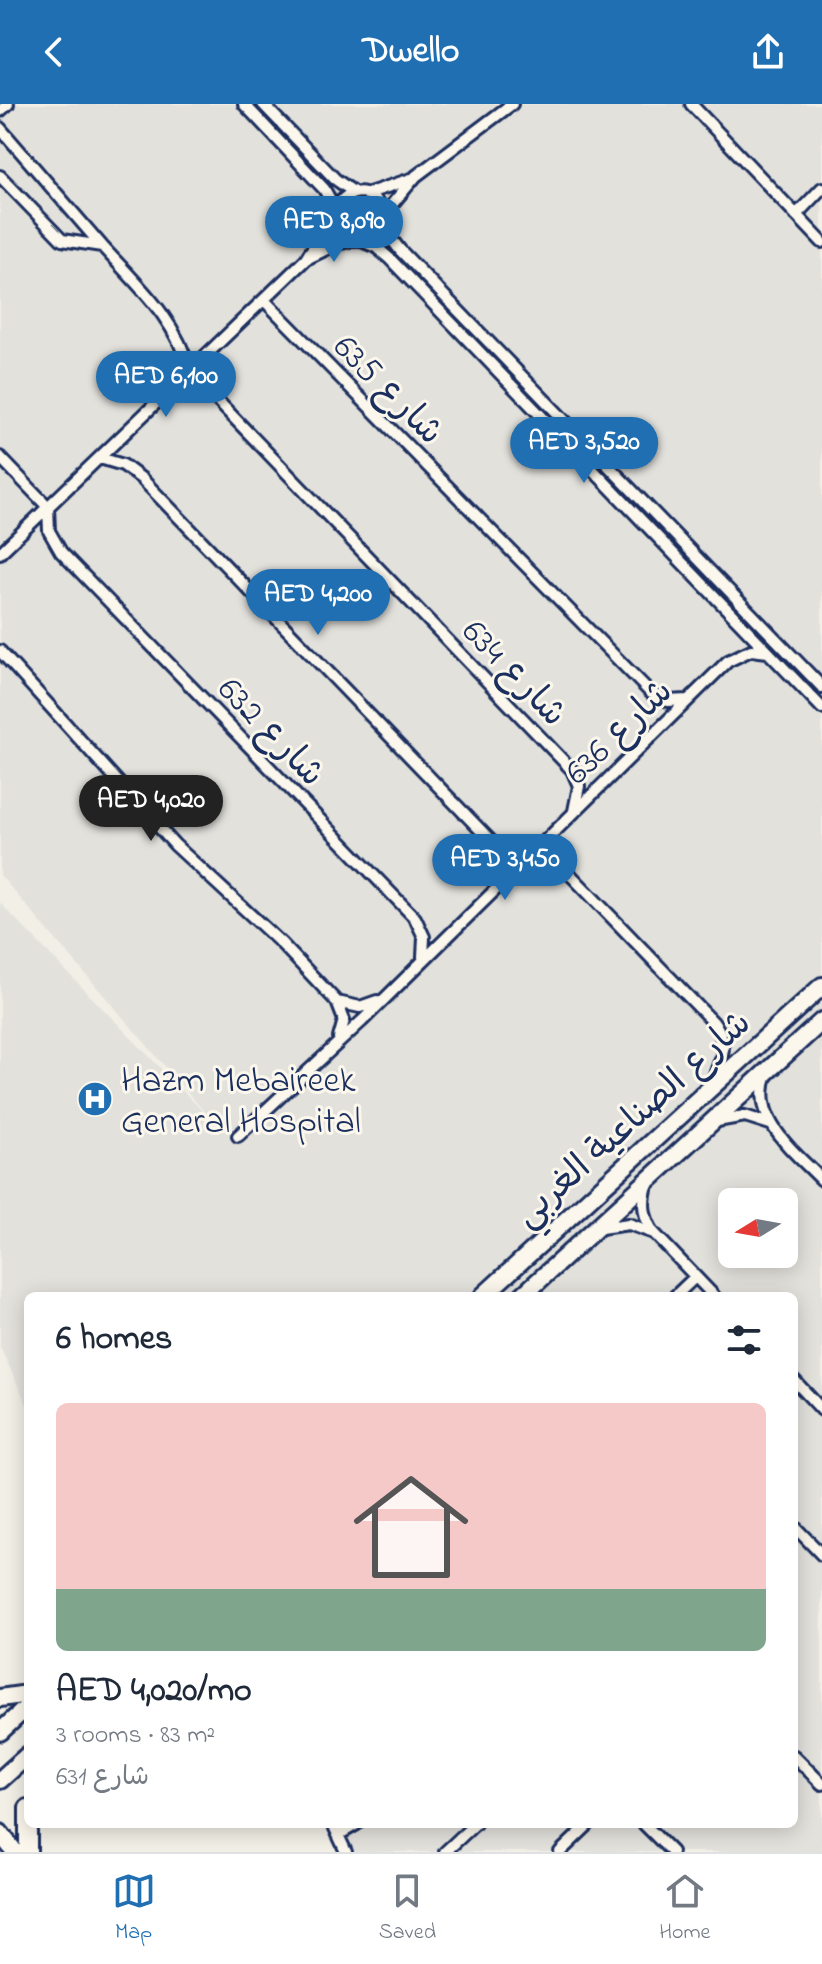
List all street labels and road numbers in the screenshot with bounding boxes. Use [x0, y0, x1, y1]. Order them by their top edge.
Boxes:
street label: شارع 635 [319, 324, 454, 459]
street label: شارع 634 [448, 608, 578, 740]
street label: شارع 632 [204, 666, 336, 800]
street label: شارع 636 [554, 668, 687, 799]
street label: شارع الصناعية الغربي [503, 999, 765, 1242]

